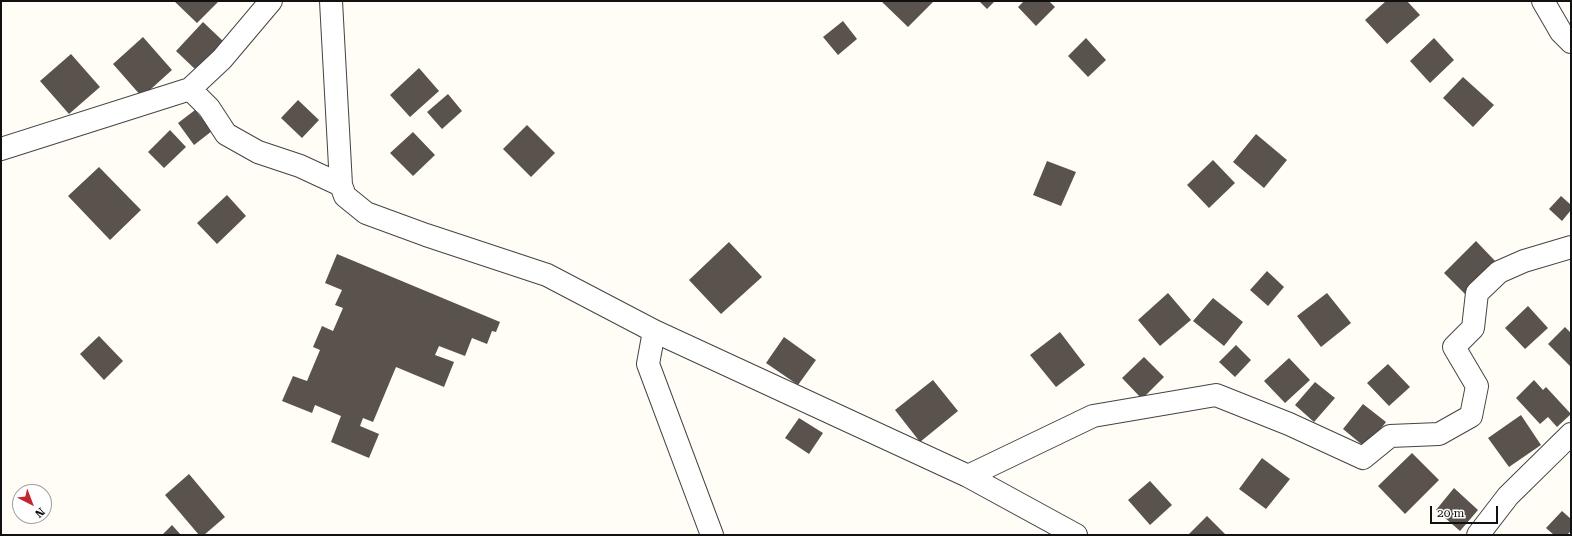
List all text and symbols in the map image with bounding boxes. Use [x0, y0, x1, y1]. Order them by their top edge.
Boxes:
north arrow [12, 484, 52, 524]
scale bar [1432, 498, 1500, 524]
text: N [32, 505, 47, 520]
text: 20 m [1437, 506, 1464, 520]

